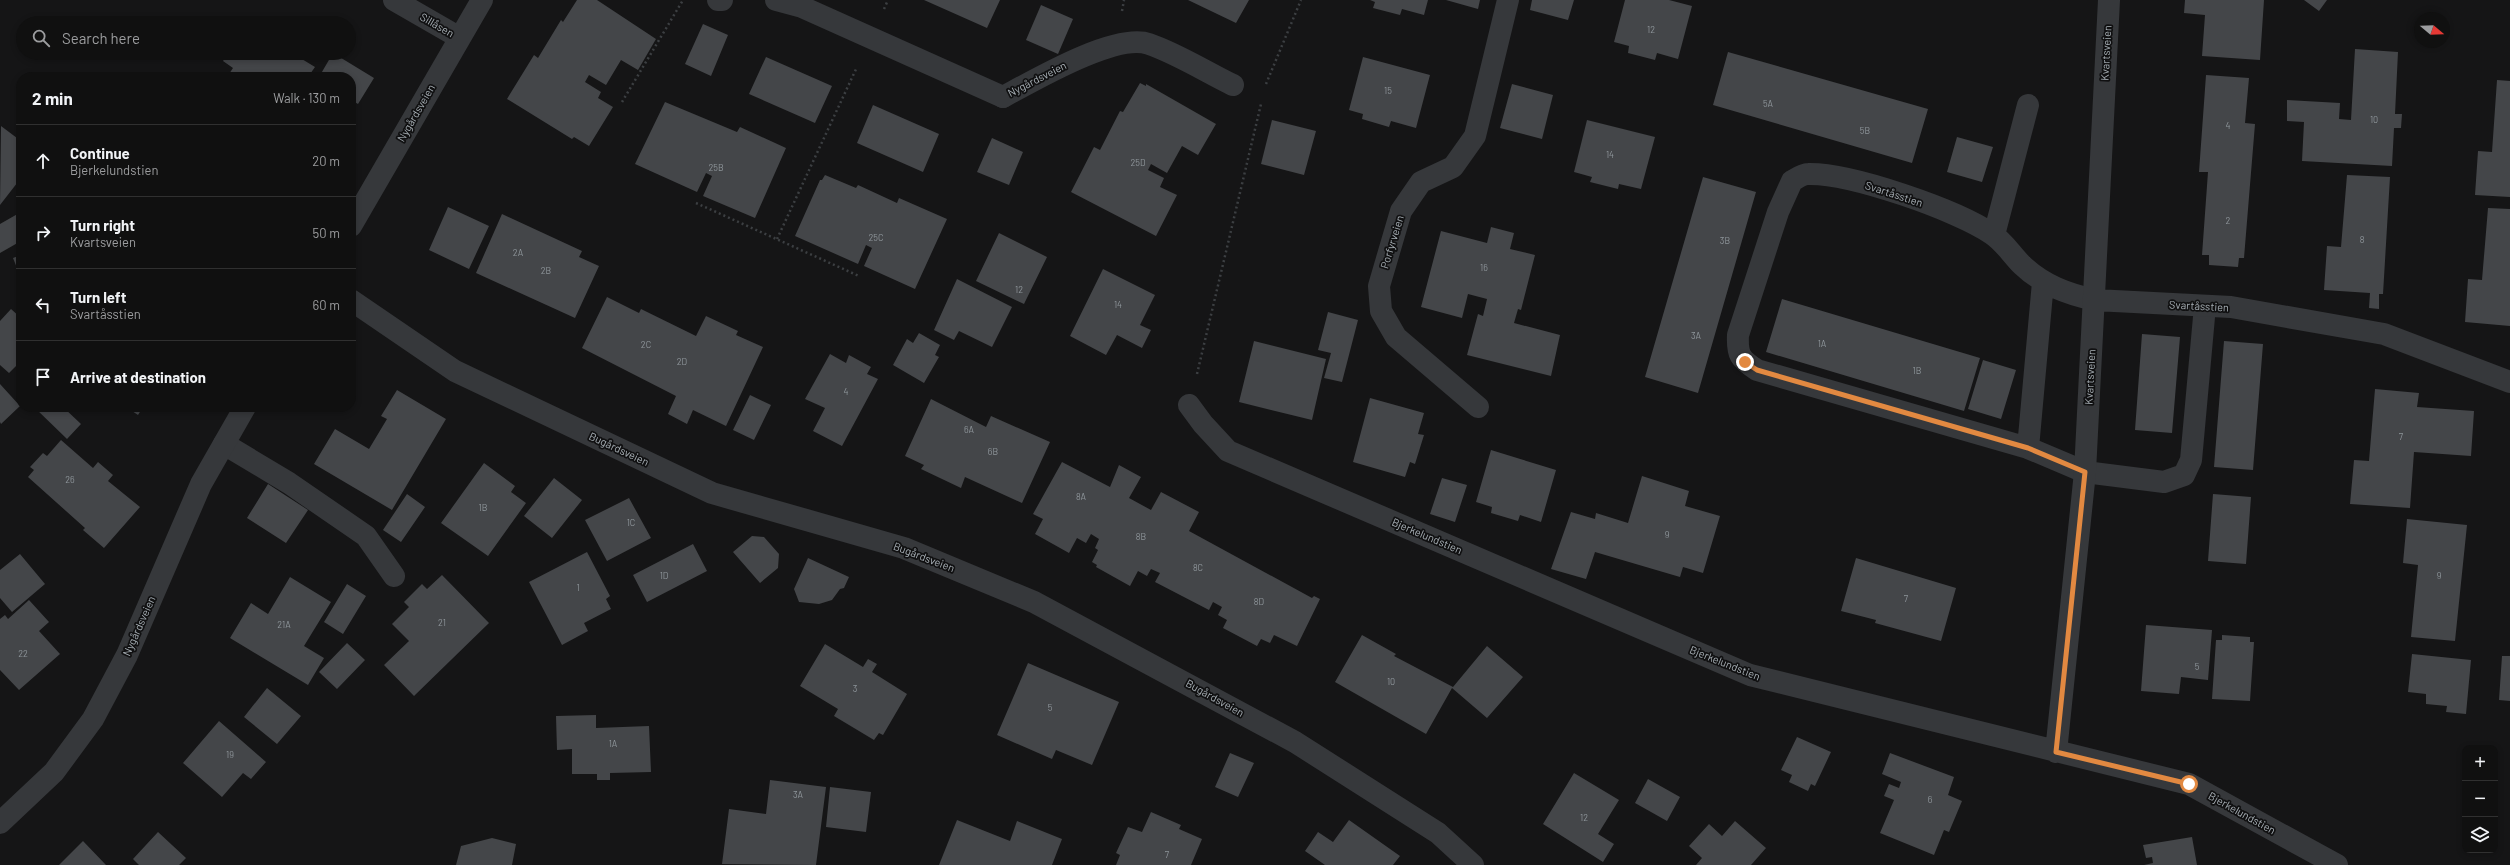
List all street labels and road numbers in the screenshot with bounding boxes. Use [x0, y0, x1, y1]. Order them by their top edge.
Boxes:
street label: Sillåsen [418, 10, 457, 39]
street label: Kvartsveien [2098, 25, 2113, 81]
street label: Nygårdsveien [1005, 58, 1068, 99]
street label: Nygårdsveien [394, 82, 437, 144]
street label: Svartåsstien [1864, 178, 1925, 209]
street label: Porfyrveien [1377, 213, 1406, 270]
street label: Svartåsstien [2169, 297, 2229, 314]
street label: Kvartsveien [2082, 349, 2097, 405]
street label: Bugårdsveien [587, 429, 651, 468]
street label: Bjerkelundstien [1390, 515, 1464, 556]
street label: Bugårdsveien [892, 539, 957, 574]
street label: Nygårdsveien [120, 594, 158, 658]
street label: Bjerkelundstien [1688, 643, 1762, 683]
street label: Bugårdsveien [1184, 676, 1247, 719]
street label: Bjerkelundstien [2206, 789, 2278, 836]

